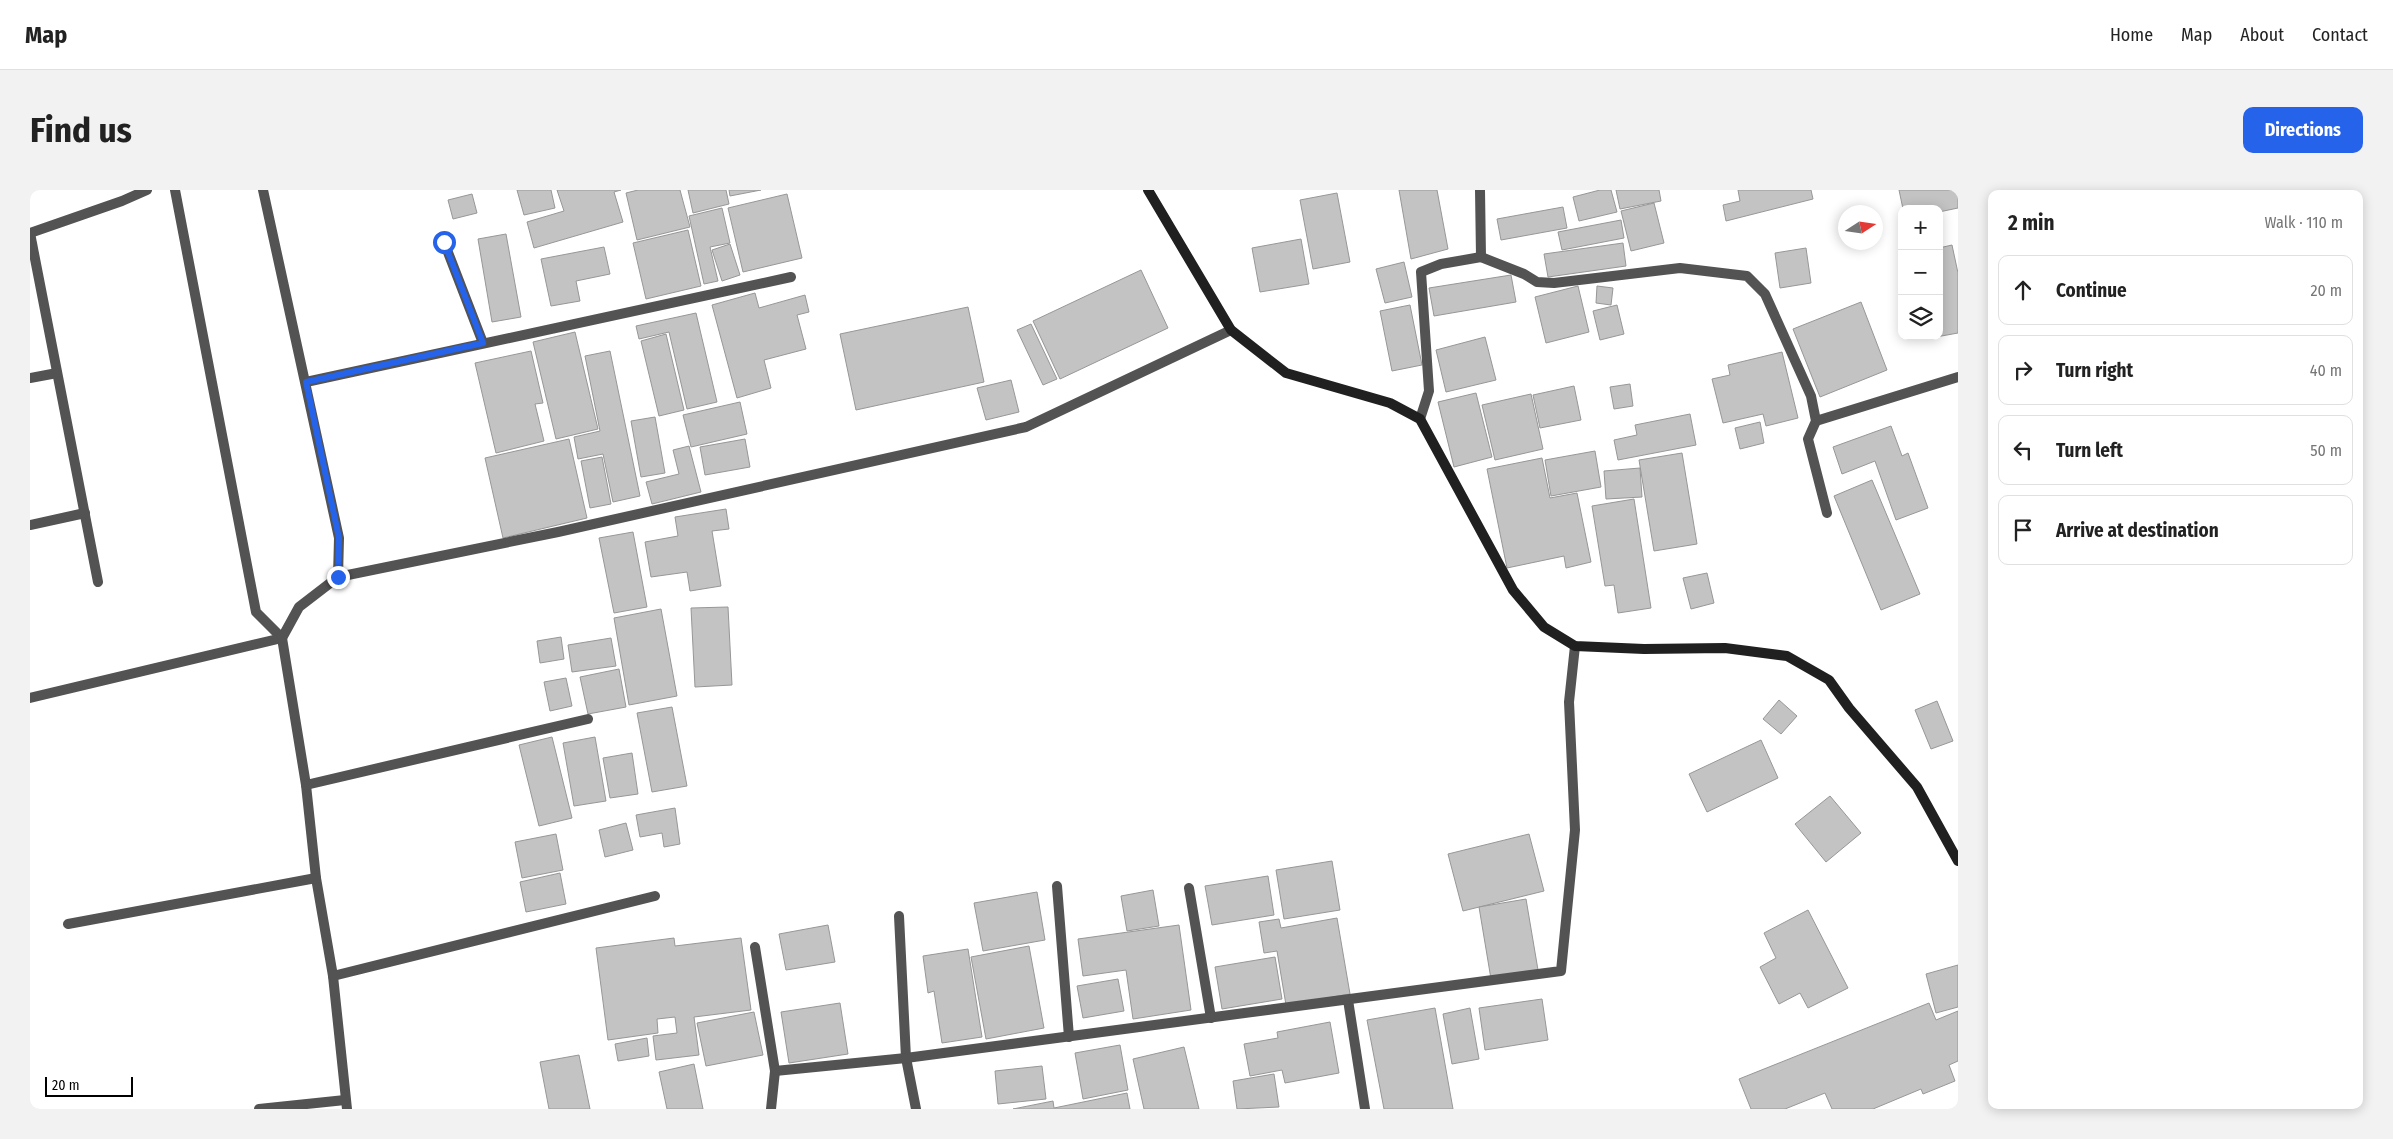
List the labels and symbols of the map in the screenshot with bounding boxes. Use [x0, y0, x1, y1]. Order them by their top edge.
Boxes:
north arrow [1838, 205, 1883, 250]
route start [433, 231, 456, 254]
route end [327, 566, 350, 589]
scale bar [45, 1074, 132, 1097]

